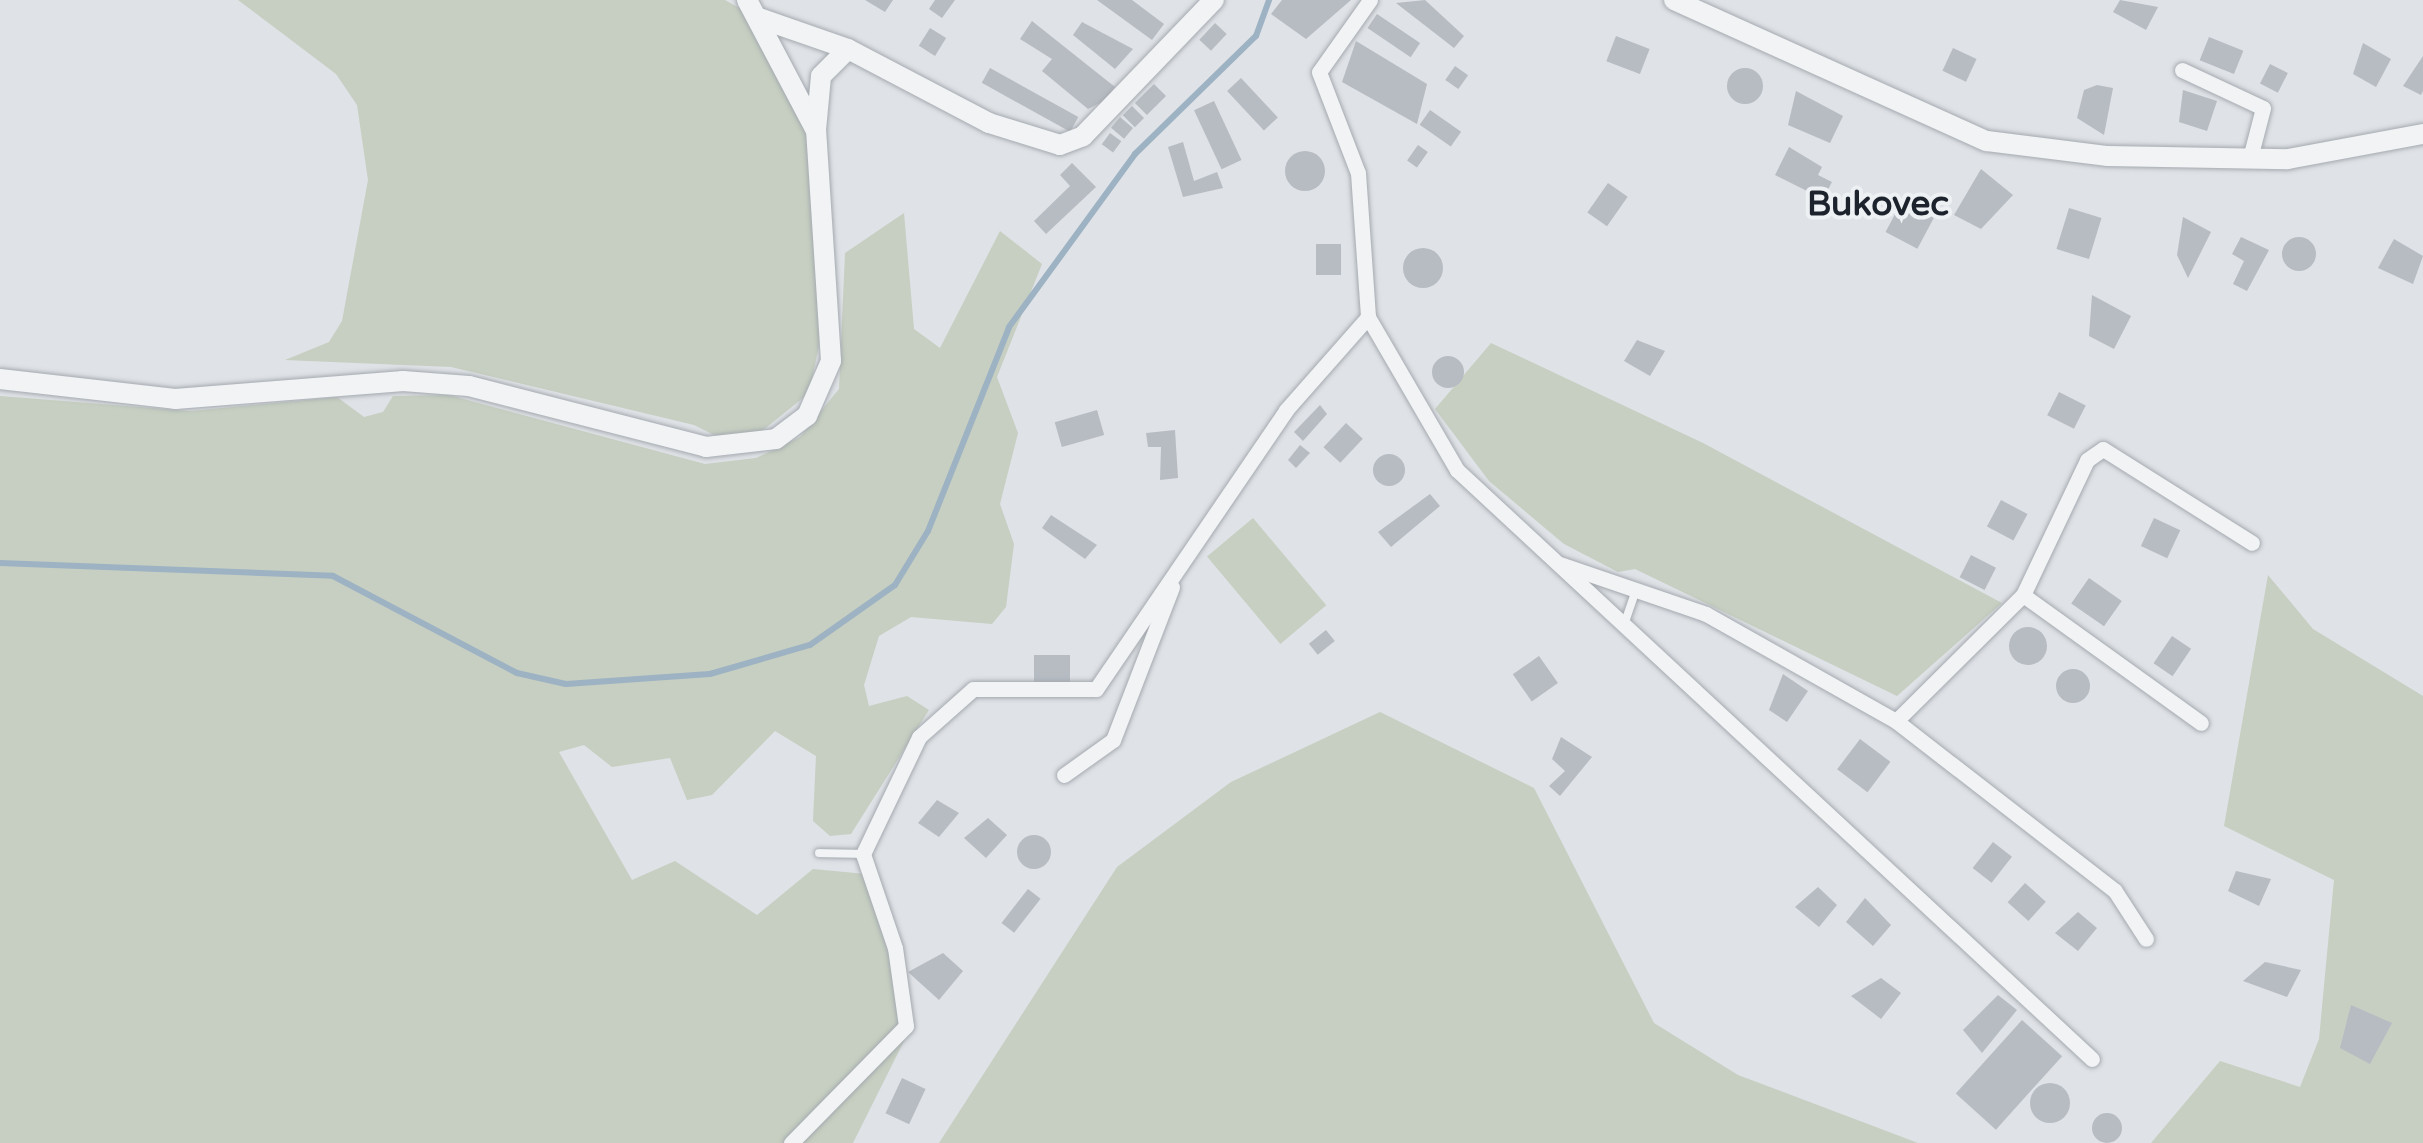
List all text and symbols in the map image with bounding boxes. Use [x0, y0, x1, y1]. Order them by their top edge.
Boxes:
district label: Bukovec [1807, 183, 1949, 225]

